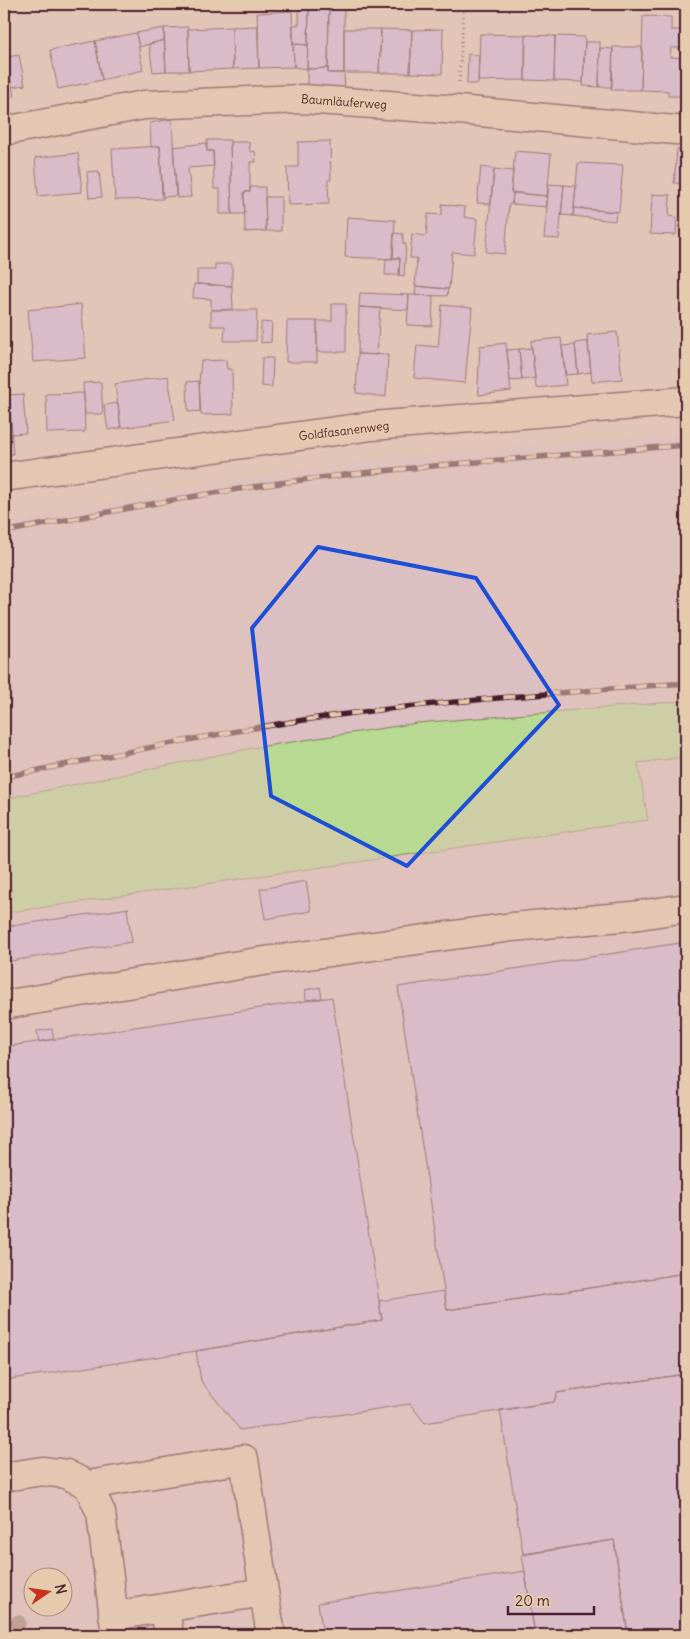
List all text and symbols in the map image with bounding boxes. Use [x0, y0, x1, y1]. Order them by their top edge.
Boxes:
street label: Baumläuferweg [300, 91, 388, 112]
street label: Goldfasanenweg [298, 418, 390, 443]
north arrow [22, 1566, 72, 1616]
text: N [51, 1582, 71, 1596]
scale bar [508, 1584, 594, 1616]
text: 20 m [515, 1591, 550, 1610]

